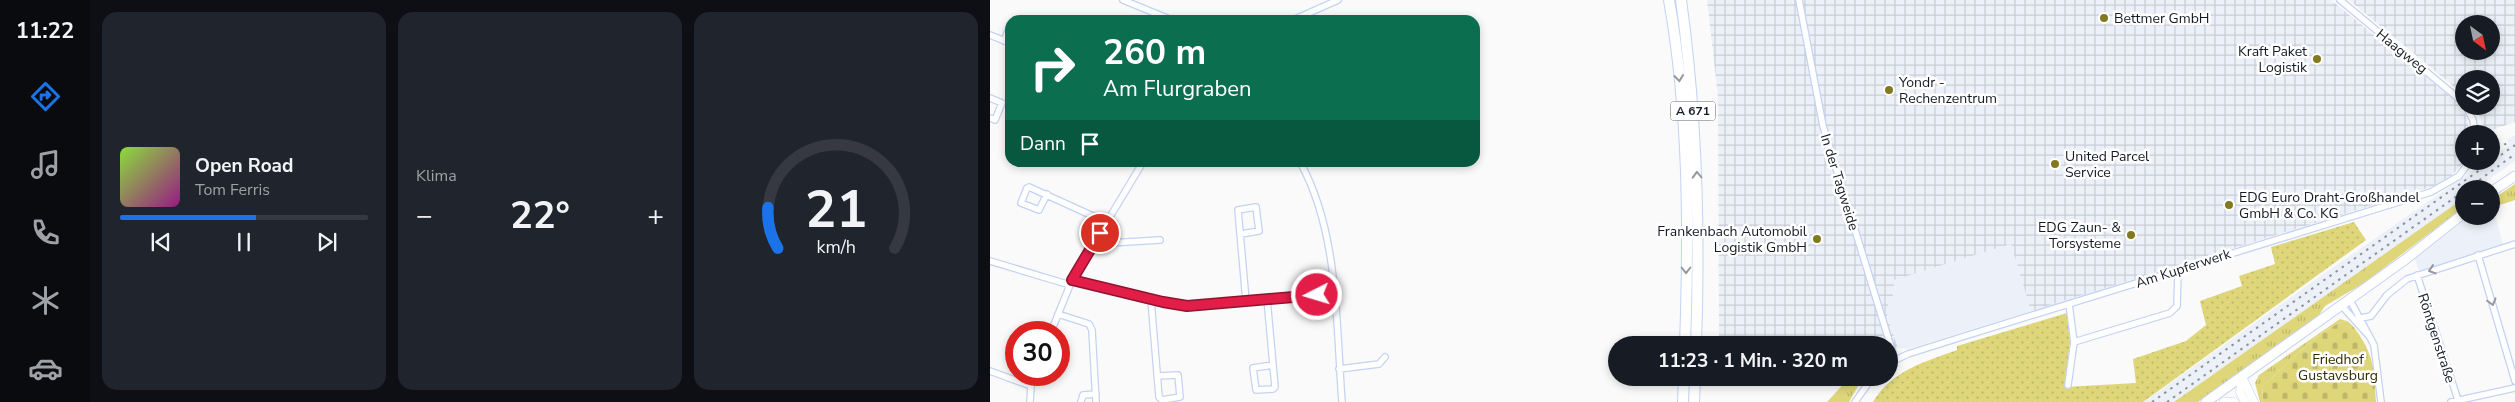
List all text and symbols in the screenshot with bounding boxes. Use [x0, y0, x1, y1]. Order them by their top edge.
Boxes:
place label: Bettmer GmbH [2114, 9, 2210, 28]
marker: Bettmer GmbH [2098, 12, 2110, 24]
north arrow [2455, 15, 2500, 60]
map controls [2455, 15, 2500, 225]
text: 11:22 [16, 16, 74, 46]
street label: Haagweg [2372, 25, 2431, 78]
text: 260 m [1103, 29, 1206, 76]
icon: right [1020, 35, 1085, 100]
place label: Kraft Paket Logistik [2238, 42, 2308, 77]
marker: Kraft Paket Logistik [2311, 53, 2323, 65]
button: layers [2455, 70, 2500, 115]
place label: Yondr - Rechenzentrum [1898, 73, 1997, 108]
text: Am Flurgraben [1103, 74, 1252, 104]
one-way arrow [1673, 74, 1684, 82]
icon: directions [28, 79, 63, 114]
marker: Yondr - Rechenzentrum [1883, 84, 1895, 96]
road number: A 671 [1670, 102, 1716, 120]
button: + [2455, 125, 2500, 170]
icon: arrive [1076, 130, 1104, 158]
text: Dann [1020, 131, 1066, 157]
street label: In der Tagweide [1816, 131, 1863, 233]
icon: music [28, 147, 63, 182]
place label: United Parcel Service [2065, 147, 2150, 182]
text: Open Road [195, 153, 293, 179]
marker: United Parcel Service [2049, 158, 2061, 170]
text: Klima [416, 165, 457, 187]
one-way arrow [1691, 170, 1702, 178]
text: 21 [805, 174, 867, 245]
text: Tom Ferris [195, 179, 270, 201]
button: − [2455, 180, 2500, 225]
place label: EDG Euro Draht-Großhandel GmbH & Co. KG [2239, 188, 2420, 223]
text: 22° [510, 190, 570, 241]
text: − [416, 197, 433, 235]
text: + [647, 197, 664, 235]
marker: EDG Euro Draht-Großhandel GmbH & Co. KG [2223, 199, 2235, 211]
pin [1079, 212, 1121, 254]
icon: phone [28, 215, 63, 250]
place label: EDG Zaun- & Torsysteme [2038, 218, 2121, 253]
icon: arrive [1086, 219, 1114, 247]
place label: Frankenbach Automobil Logistik GmbH [1657, 222, 1808, 257]
icon: previous [147, 228, 175, 256]
icon: pause [230, 228, 258, 256]
icon: next [313, 228, 341, 256]
marker: EDG Zaun- & Torsysteme [2125, 229, 2137, 241]
marker: Frankenbach Automobil Logistik GmbH [1811, 233, 1823, 245]
text: km/h [816, 235, 856, 259]
street label: Am Kupferwerk [2133, 244, 2234, 293]
one-way arrow [2428, 264, 2437, 274]
one-way arrow [1681, 267, 1691, 275]
position arrow [1290, 268, 1342, 320]
icon: climate [28, 283, 63, 318]
street label: Röntgenstraße [2413, 291, 2460, 385]
one-way arrow [2486, 297, 2496, 305]
speed limit sign: 30 [1005, 321, 1070, 386]
text: 11:23 · 1 Min. · 320 m [1658, 348, 1848, 374]
park label: Friedhof Gustavsburg [2298, 350, 2378, 385]
icon: car [28, 351, 63, 386]

